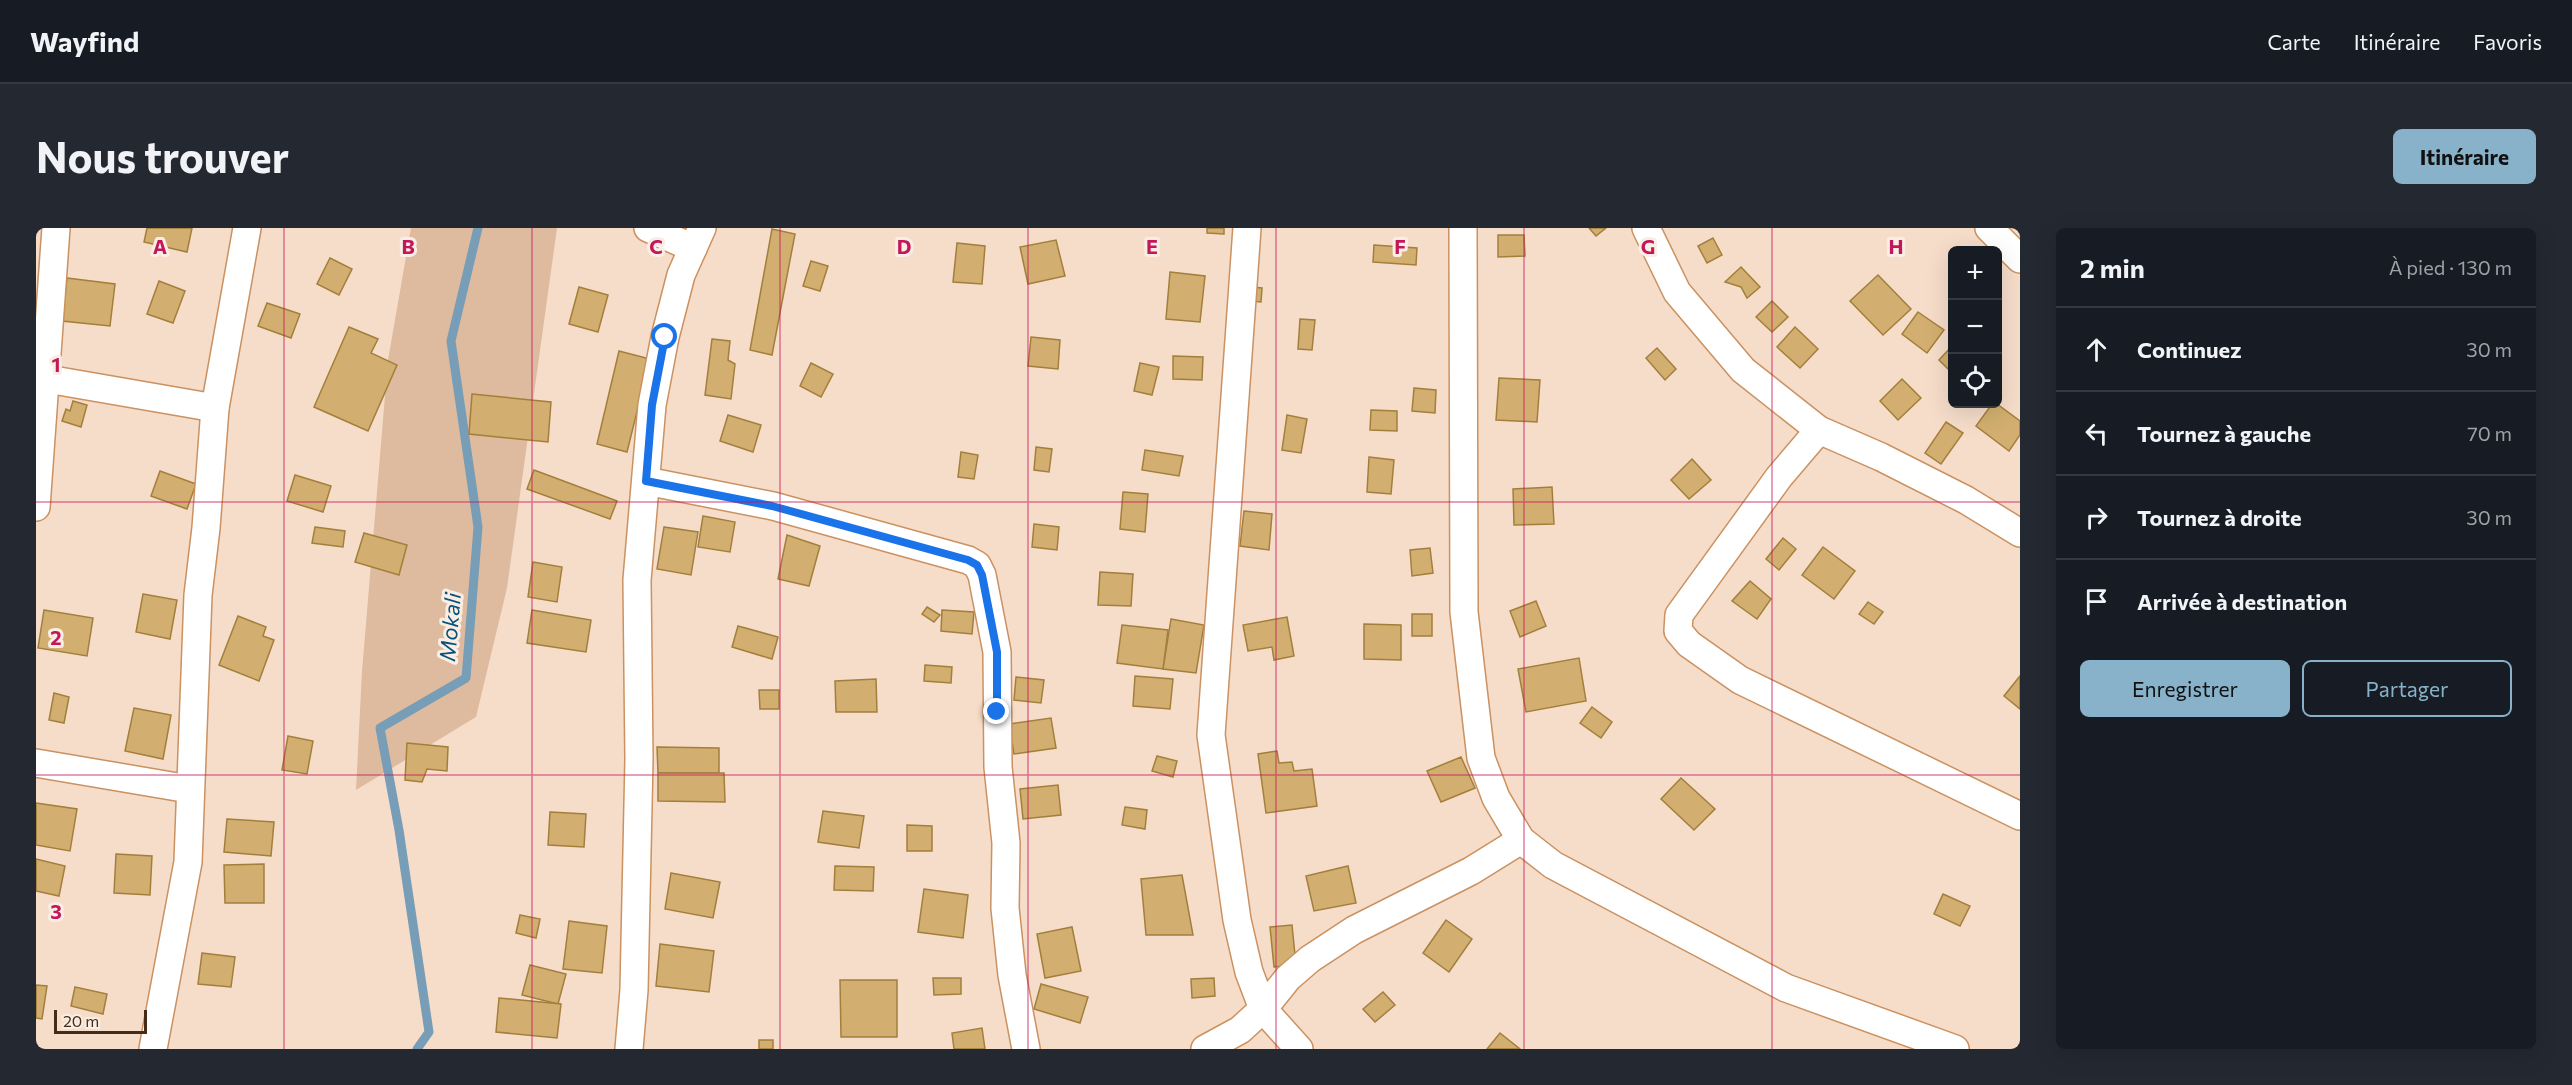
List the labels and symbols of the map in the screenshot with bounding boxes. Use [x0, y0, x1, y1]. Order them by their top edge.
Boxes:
text: A [153, 234, 167, 258]
text: B [401, 234, 415, 258]
text: C [649, 234, 663, 258]
text: D [897, 234, 911, 258]
text: E [1146, 234, 1158, 258]
text: F [1394, 234, 1406, 258]
text: G [1641, 234, 1655, 258]
text: H [1889, 234, 1904, 258]
route start [651, 323, 677, 349]
text: 1 [51, 352, 61, 376]
water label: Mokali [433, 590, 466, 662]
text: 2 [50, 625, 62, 649]
route end [983, 698, 1009, 724]
text: 3 [50, 899, 62, 923]
scale bar [54, 1007, 147, 1034]

